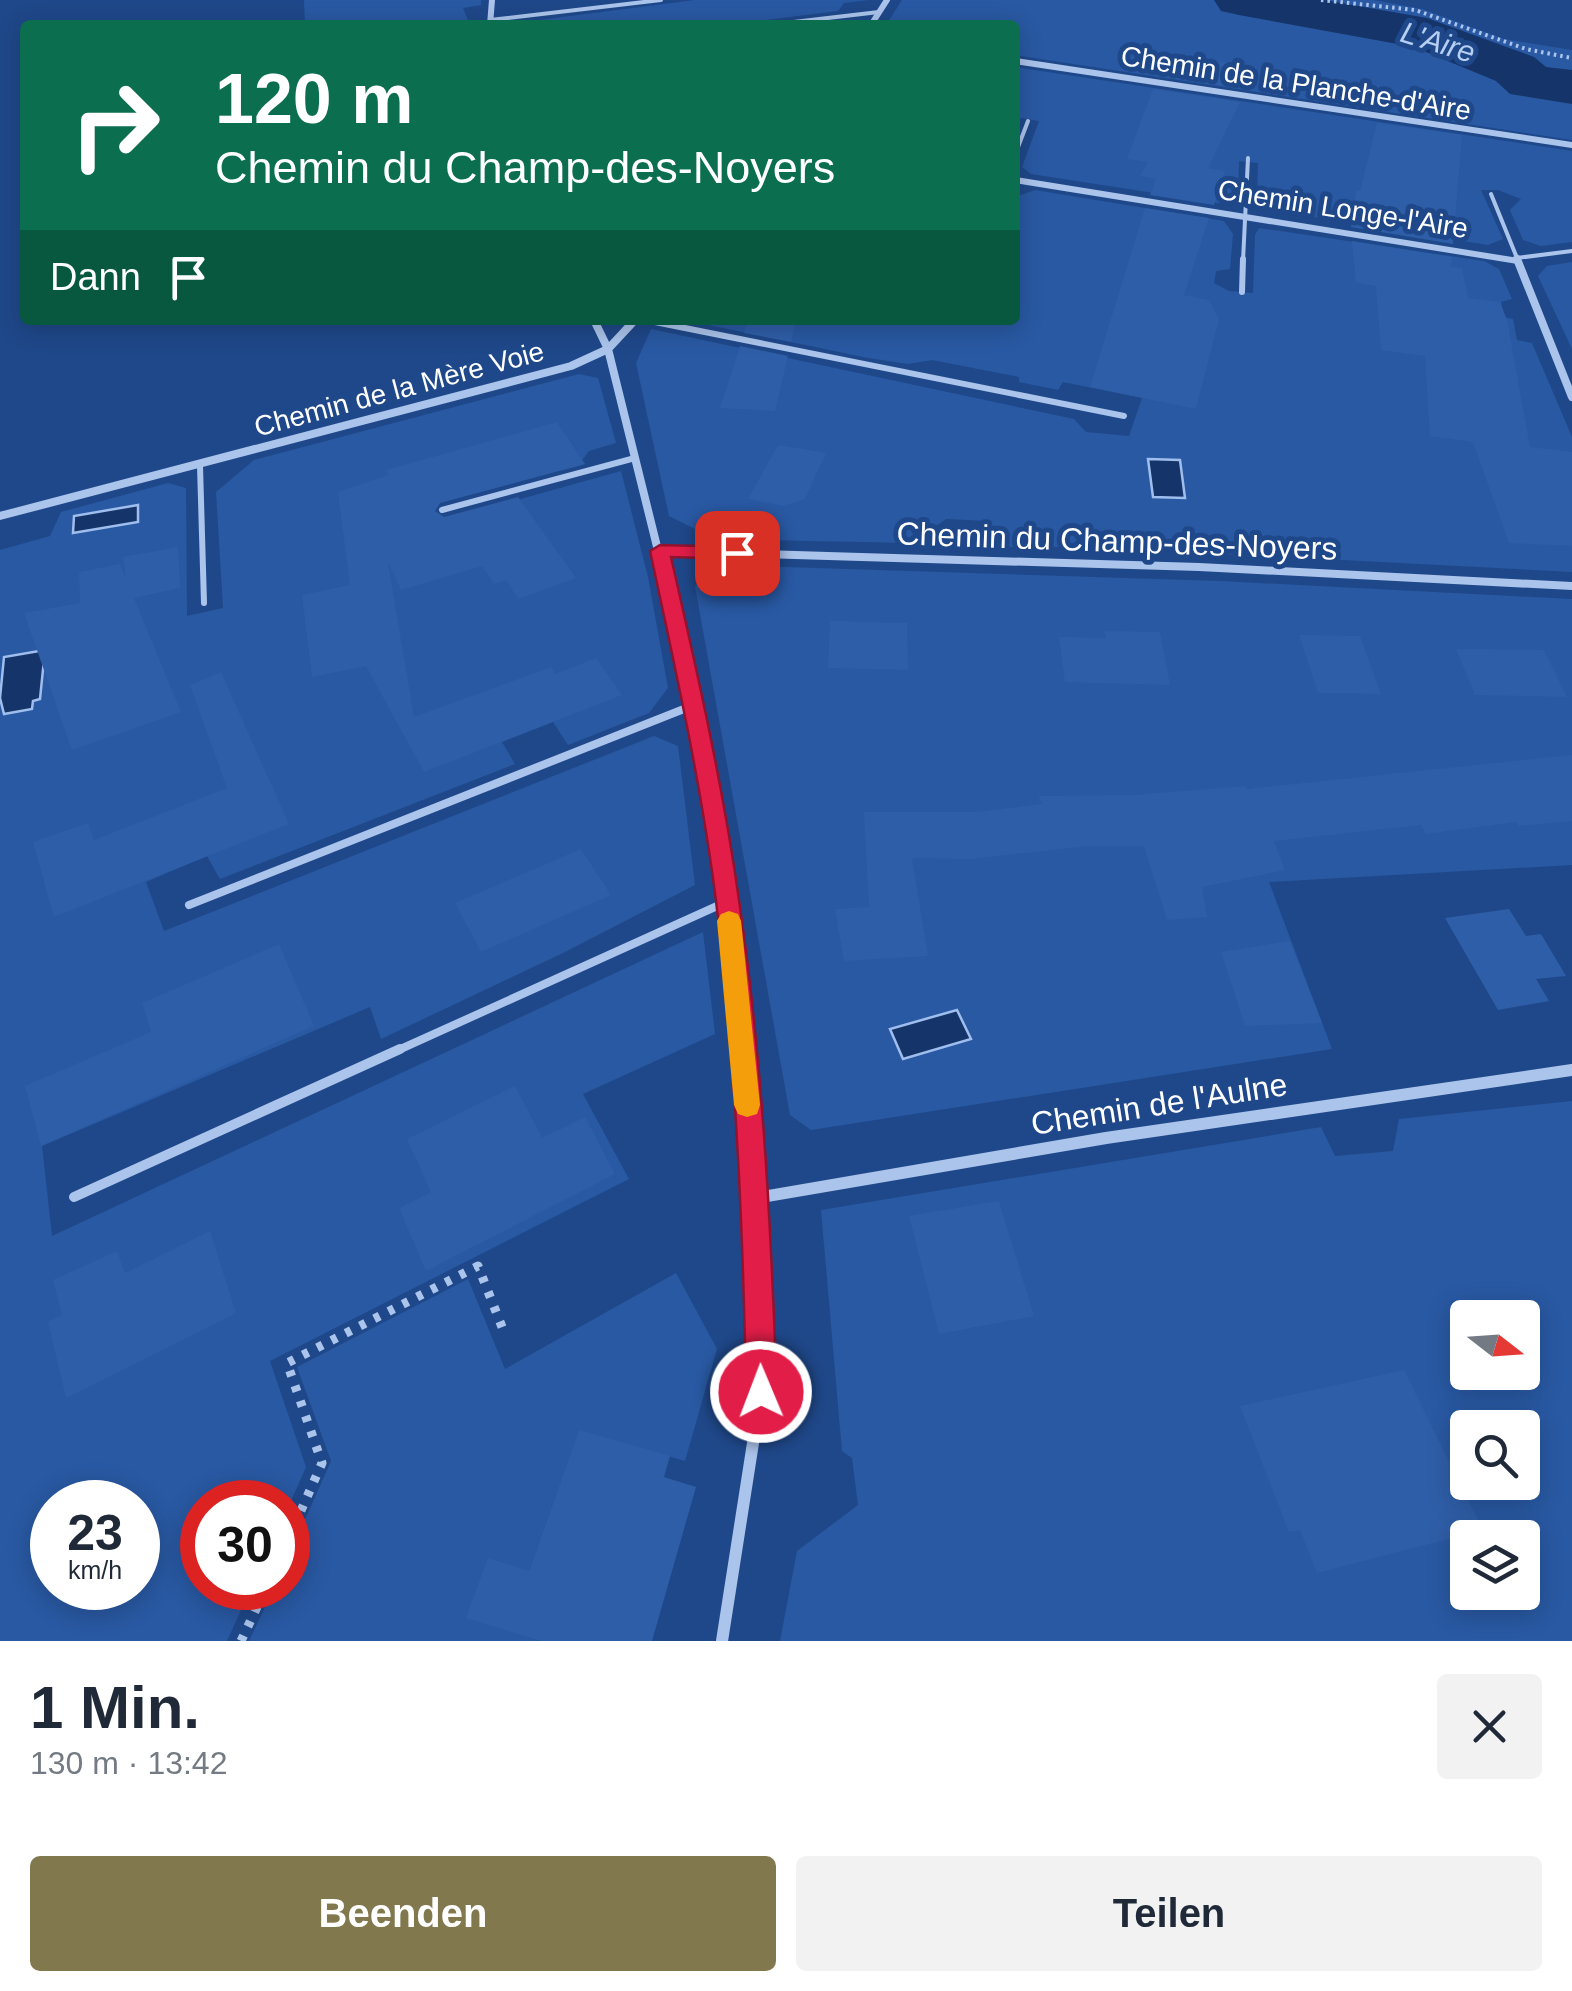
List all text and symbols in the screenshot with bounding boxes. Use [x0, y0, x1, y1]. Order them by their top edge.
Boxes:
water label: L'Aire [1397, 15, 1479, 69]
street label: Chemin de la Planche-d'Aire [1119, 40, 1473, 126]
icon: right [50, 60, 180, 190]
text: 120 m [215, 60, 413, 138]
text: Chemin du Champ-des-Noyers [215, 142, 835, 193]
street label: Chemin Longe-l'Aire [1216, 174, 1470, 244]
icon: arrive [161, 250, 216, 305]
text: Dann [50, 256, 141, 298]
street label: Chemin de la Mère Voie [251, 335, 547, 443]
pin [695, 511, 780, 596]
street label: Chemin du Champ-des-Noyers [896, 515, 1338, 567]
icon: arrive [710, 526, 765, 581]
street label: Chemin de l'Aulne [1028, 1066, 1290, 1142]
north arrow [1450, 1300, 1540, 1390]
map controls [1450, 1300, 1540, 1610]
position arrow [709, 1340, 813, 1444]
button: search [1450, 1410, 1540, 1500]
speed limit sign: 30 [180, 1480, 310, 1610]
text: 23 [67, 1505, 123, 1561]
button: layers [1450, 1520, 1540, 1610]
text: km/h [68, 1556, 122, 1584]
text: 1 Min. [30, 1674, 200, 1741]
button: close [1437, 1674, 1542, 1779]
text: 130 m · 13:42 [30, 1745, 227, 1781]
button: Beenden [30, 1856, 776, 1971]
button: Teilen [796, 1856, 1542, 1971]

